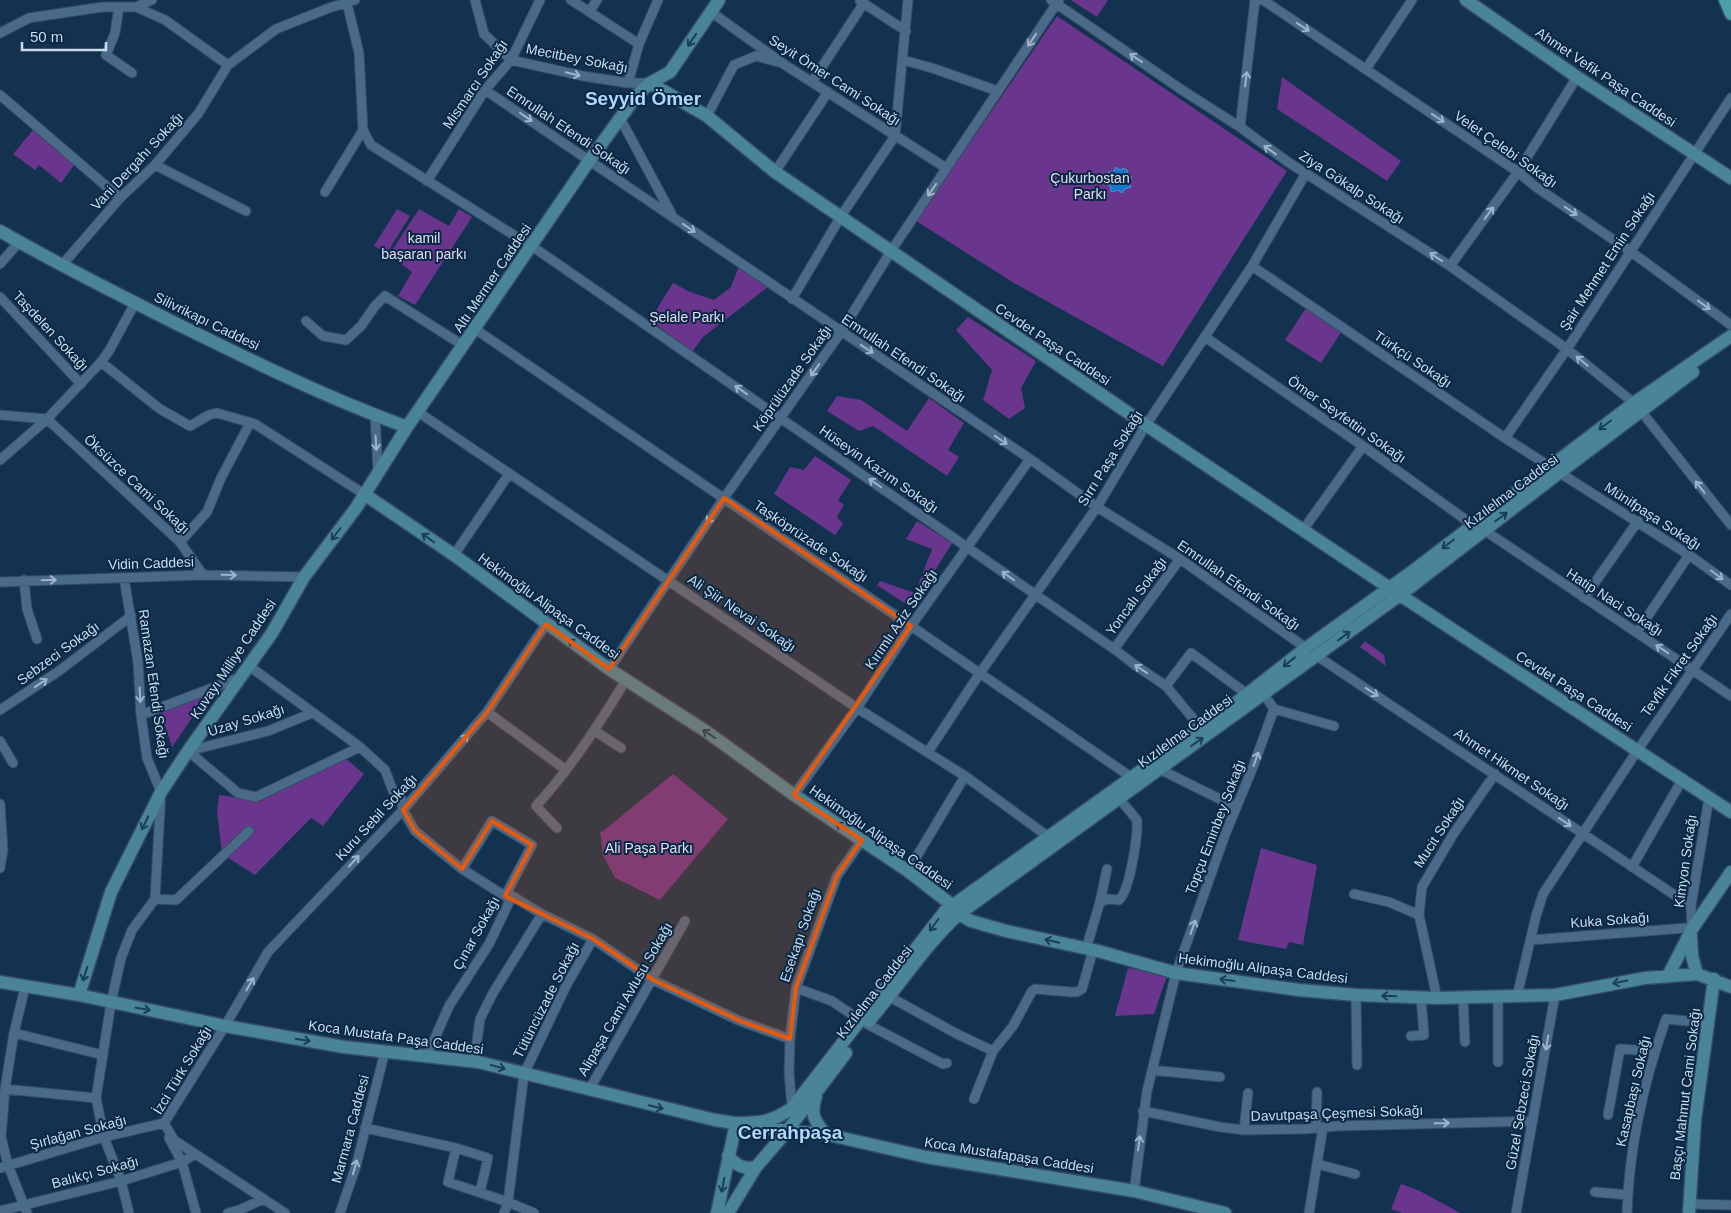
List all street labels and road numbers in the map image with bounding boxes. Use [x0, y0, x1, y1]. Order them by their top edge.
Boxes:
street label: Ahmet Vefik Paşa Caddesi [1533, 24, 1679, 130]
street label: Seyit Ömer Cami Sokağı [766, 30, 905, 129]
street label: Mismarcı Sokağı [439, 36, 511, 132]
street label: Meсitbey Sokağı [525, 40, 629, 76]
street label: Emrullah Efendi Sokağı [504, 82, 634, 178]
street label: Velet Çelebi Sokağı [1451, 107, 1561, 191]
street label: Vani Dergahı Sokağı [87, 109, 187, 213]
street label: Ziya Gökalp Sokağı [1296, 147, 1408, 227]
street label: Şair Mehmet Emin Sokağı [1556, 188, 1658, 334]
street label: Altı Mermer Caddesi [450, 221, 534, 335]
street label: Taşdelen Sokağı [10, 288, 92, 374]
street label: Silivrikapı Caddesi [152, 289, 262, 353]
street label: Cevdet Paşa Caddesi [992, 300, 1114, 388]
street label: Emrullah Efendi Sokağı [839, 310, 969, 406]
street label: Köprülüzade Sokağı [749, 322, 835, 434]
street label: Türkçü Sokağı [1371, 327, 1455, 391]
street label: Ömer Seyfettin Sokağı [1285, 371, 1410, 466]
street label: Sırrı Paşa Sokağı [1074, 407, 1146, 509]
street label: Hüseyin Kazım Sokağı [816, 422, 942, 516]
street label: Öksüzce Cami Sokağı [81, 430, 194, 537]
street label: Kızılelma Caddesi [1461, 451, 1561, 531]
street label: Münifpaşa Sokağı [1602, 479, 1704, 553]
street label: Taşköprüzade Sokağı [751, 497, 871, 585]
street label: Emrullah Efendi Sokağı [1174, 536, 1304, 634]
street label: Hekimoğlu Alipaşa Caddesi [475, 549, 623, 663]
street label: Vidin Caddesi [108, 554, 194, 572]
street label: Yoncalı Sokağı [1102, 554, 1170, 638]
street label: Hatip Naci Sokağı [1564, 565, 1666, 639]
street label: Kırımlı Aziz Sokağı [862, 566, 940, 672]
street label: Ali Şiir Nevai Sokağı [685, 571, 799, 655]
street label: Kuvayı Milliye Caddesi [187, 596, 279, 722]
street label: Ramazan Efendi Sokağı [136, 608, 172, 760]
street label: Tevfik Fikret Sokağı [1637, 610, 1721, 720]
street label: Sebzeci Sokağı [14, 618, 102, 688]
street label: Cevdet Paşa Caddesi [1513, 647, 1635, 735]
street label: Kızılelma Caddesi [1135, 691, 1235, 771]
street label: Uzay Sokağı [206, 701, 286, 739]
street label: Ahmet Hikmet Sokağı [1451, 725, 1573, 813]
street label: Topçu Eminbey Sokağı [1182, 757, 1248, 897]
street label: Kuru Sebil Sokağı [332, 771, 420, 863]
street label: Hekimoğlu Alipaşa Caddesi [807, 782, 955, 892]
street label: Mucit Sokağı [1410, 794, 1468, 870]
street label: Kimyon Sokağı [1671, 813, 1699, 909]
street label: Esekapı Sokağı [776, 886, 824, 984]
street label: Çınar Sokağı [449, 893, 503, 973]
street label: Kuka Sokağı [1570, 909, 1650, 931]
street label: Alipaşa Cami Avlusu Sokağı [574, 919, 676, 1079]
street label: Tütüncüzade Sokağı [510, 939, 582, 1061]
street label: Kızılelma Caddesi [833, 943, 915, 1041]
street label: Hekimoğlu Alipaşa Caddesi [1177, 950, 1349, 986]
street label: Başçı Mahmut Cami Sokağı [1666, 1007, 1704, 1181]
street label: Koca Mustafa Paşa Caddesi [307, 1017, 485, 1057]
street label: İzci Türk Sokağı [149, 1022, 215, 1117]
street label: Güzel Sebzeci Sokağı [1502, 1033, 1542, 1171]
street label: Kasapbaşı Sokağı [1612, 1034, 1654, 1148]
street label: Marmara Caddesi [328, 1073, 372, 1185]
street label: Davutpaşa Çeşmesi Sokağı [1250, 1102, 1424, 1124]
street label: Şırlağan Sokağı [28, 1111, 128, 1153]
street label: Koca Mustafapaşa Caddesi [923, 1134, 1095, 1176]
street label: Balıkçı Sokağı [50, 1153, 140, 1191]

